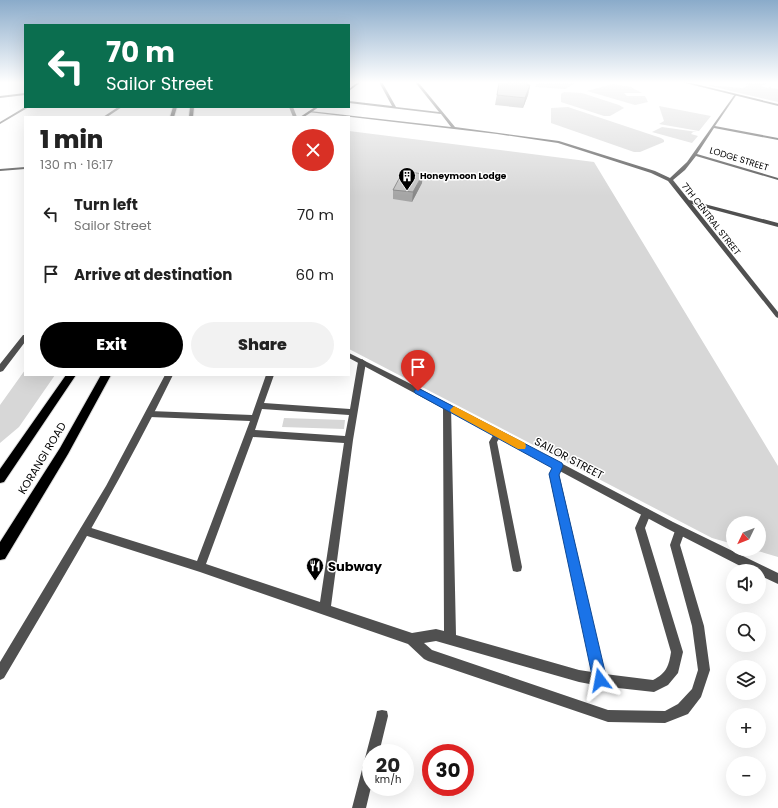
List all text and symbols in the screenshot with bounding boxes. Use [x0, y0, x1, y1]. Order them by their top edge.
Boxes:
text: 70 m [106, 33, 175, 72]
icon: left [40, 40, 92, 92]
text: Sailor Street [106, 71, 213, 96]
text: 1 min [40, 123, 103, 156]
button: close [292, 129, 334, 171]
street label: LODGE STREET [708, 144, 770, 174]
text: 130 m · 16:17 [40, 155, 113, 174]
building icon: Honeymoon Lodge [397, 166, 417, 191]
place label: Honeymoon Lodge [420, 170, 507, 182]
street label: 7TH CENTRAL STREET [679, 180, 743, 258]
text: Turn left [74, 194, 138, 215]
icon: left [40, 203, 62, 225]
text: 70 m [297, 204, 334, 225]
text: Sailor Street [74, 216, 152, 235]
icon: arrive [40, 263, 62, 285]
text: Arrive at destination [74, 264, 232, 285]
text: 60 m [296, 264, 334, 285]
button: Exit [40, 322, 183, 368]
button: Share [191, 322, 334, 368]
pin [401, 350, 435, 391]
icon: arrive [407, 356, 429, 378]
street label: KORANGI ROAD [14, 419, 70, 497]
street label: SAILOR STREET [532, 433, 606, 483]
north arrow [726, 516, 766, 556]
map controls [726, 516, 766, 796]
restaurant icon: Subway [305, 556, 325, 581]
place label: Subway [328, 557, 383, 576]
button: sound [726, 564, 766, 604]
button: search [726, 612, 766, 652]
position arrow [579, 659, 621, 701]
button: layers [726, 660, 766, 700]
button: + [726, 708, 766, 748]
speed limit sign: 30 [422, 744, 474, 796]
text: 20 [376, 751, 400, 779]
button: − [726, 756, 766, 796]
text: km/h [375, 772, 401, 787]

